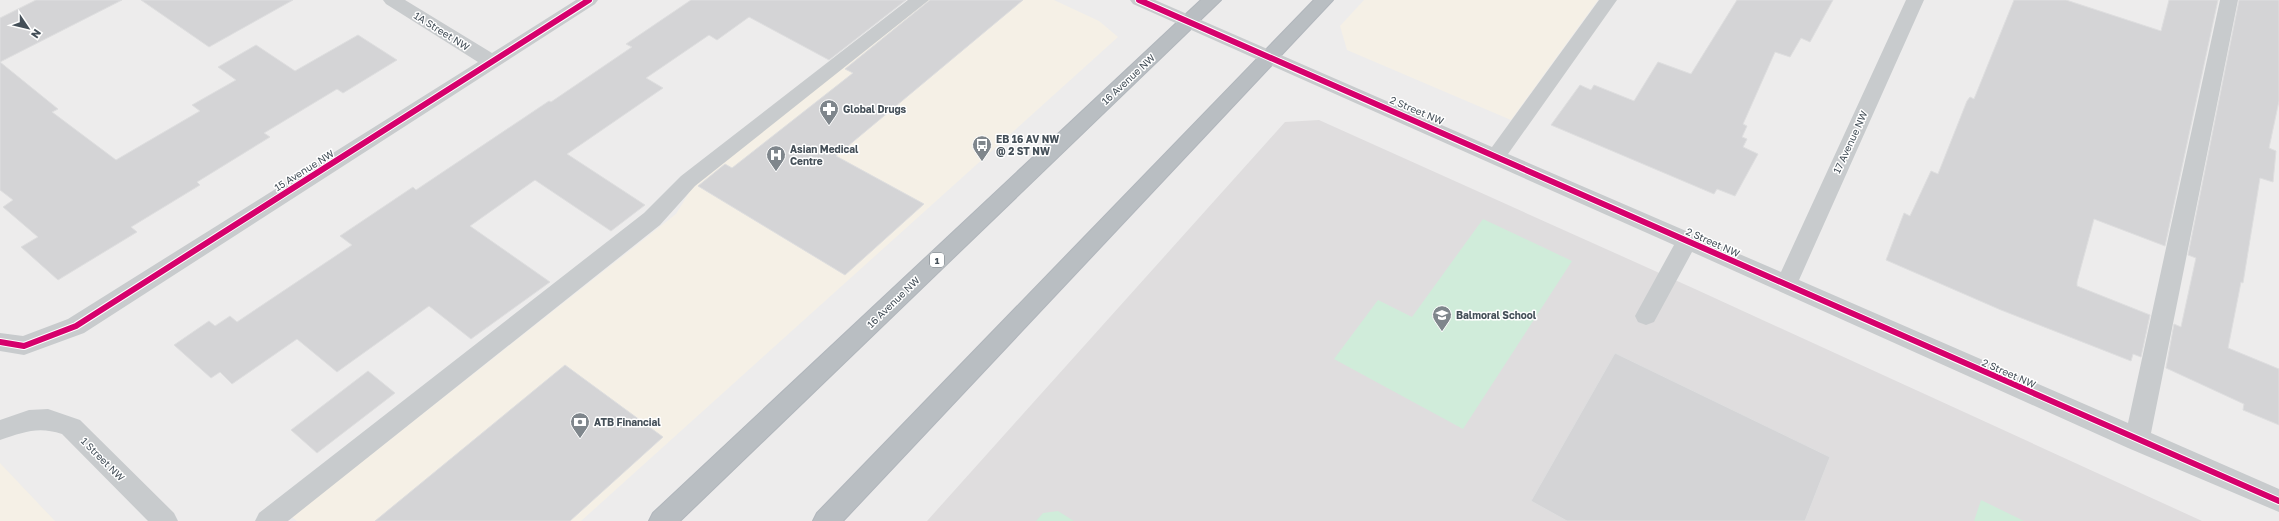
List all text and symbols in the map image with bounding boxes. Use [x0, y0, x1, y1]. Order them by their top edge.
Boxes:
north arrow [8, 8, 48, 48]
street label: 1A Street NW [412, 9, 472, 53]
text: N [29, 27, 44, 41]
street label: 16 Avenue NW [1099, 51, 1157, 107]
street label: 2 Street NW [1388, 93, 1446, 127]
pharmacy icon: Global Drugs [818, 98, 840, 126]
place label: Global Drugs [843, 103, 907, 115]
street label: 17 Avenue NW [1830, 108, 1870, 175]
place label: EB 16 AV NW @ 2 ST NW [996, 133, 1059, 157]
bus stop icon: EB 16 AV NW @ 2 ST NW [971, 134, 993, 162]
place label: Asian Medical Centre [790, 143, 859, 167]
hospital icon: Asian Medical Centre [765, 144, 787, 172]
street label: 15 Avenue NW [272, 147, 336, 193]
street label: 2 Street NW [1684, 225, 1742, 259]
road number: 1 [930, 253, 944, 267]
street label: 16 Avenue NW [864, 274, 922, 330]
school or university icon: Balmoral School [1431, 304, 1453, 332]
place label: Balmoral School [1456, 309, 1537, 321]
street label: 2 Street NW [1980, 356, 2038, 390]
bank icon: ATB Financial [569, 411, 591, 439]
place label: ATB Financial [594, 416, 661, 428]
street label: 1 Street NW [79, 435, 128, 484]

